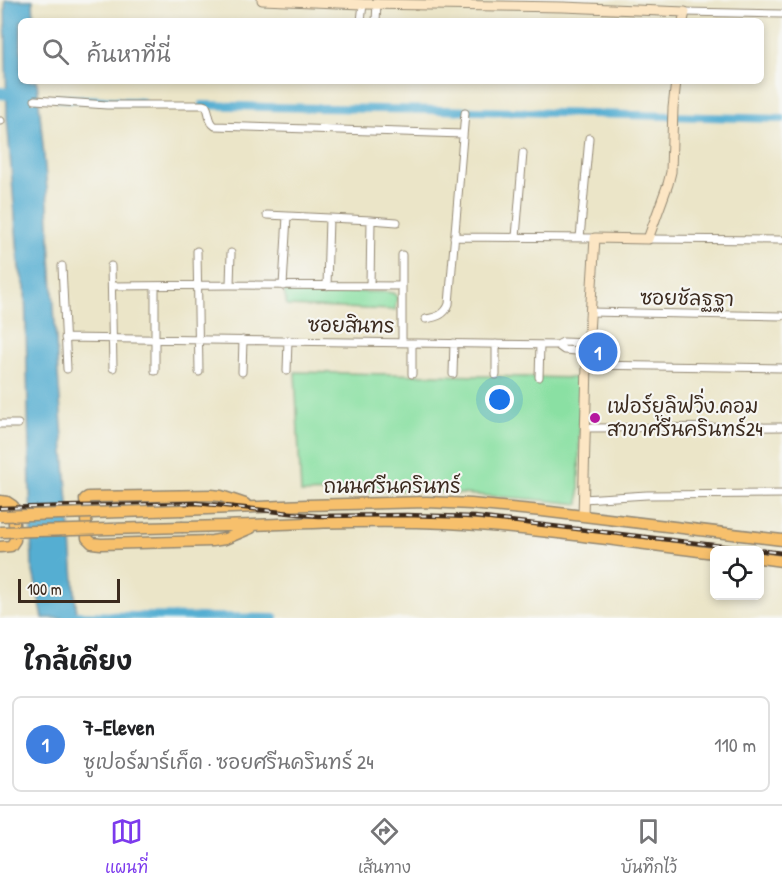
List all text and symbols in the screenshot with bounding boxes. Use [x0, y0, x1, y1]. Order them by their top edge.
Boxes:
search box [18, 18, 764, 84]
icon: search [39, 35, 72, 68]
text: ค้นหาที่นี่ [87, 39, 171, 69]
street label: ซอยชัลฐฐา [640, 283, 734, 313]
street label: ซอยสินทร [307, 310, 395, 339]
pin: 1 [578, 330, 618, 374]
your location [485, 385, 514, 414]
place label: เฟอร์ยูลิฟวิ่ง.คอม สาขาศรีนครินทร์24 [607, 388, 763, 442]
marker: เฟอร์ยูลิฟวิ่ง.คอม สาขาศรีนครินทร์24 [588, 411, 602, 425]
street label: ถนนศรีนครินทร์ [323, 472, 461, 499]
map controls [710, 546, 764, 600]
button: locate [710, 546, 764, 600]
scale bar [18, 576, 120, 604]
text: 100 m [27, 578, 62, 600]
text: ใกล้เคียง [24, 643, 132, 678]
text: 7-Eleven [83, 712, 155, 742]
text: 1 [42, 731, 49, 758]
text: 110 m [714, 731, 756, 758]
text: ซูเปอร์มาร์เก็ต · ซอยศรีนครินทร์ 24 [83, 748, 374, 775]
tab: แผนที่ [105, 815, 148, 879]
tab: เส้นทาง [358, 815, 411, 879]
tab: บันทึกไว้ [621, 815, 677, 879]

